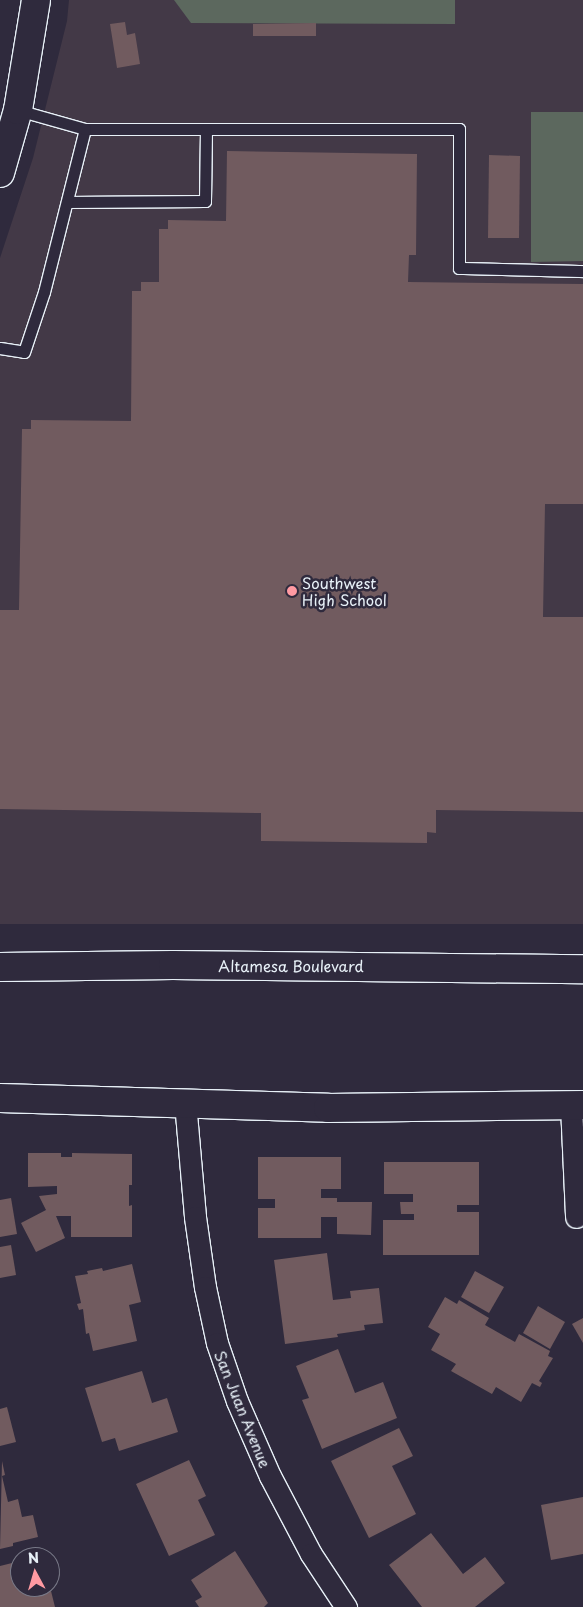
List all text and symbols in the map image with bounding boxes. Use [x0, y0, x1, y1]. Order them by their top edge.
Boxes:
place label: Southwest High School [302, 573, 387, 608]
marker: Southwest High School [286, 585, 298, 597]
street label: Altamesa Boulevard [219, 957, 363, 975]
street label: San Juan Avenue [211, 1348, 275, 1470]
north arrow [10, 1547, 60, 1597]
text: N [27, 1547, 40, 1569]

